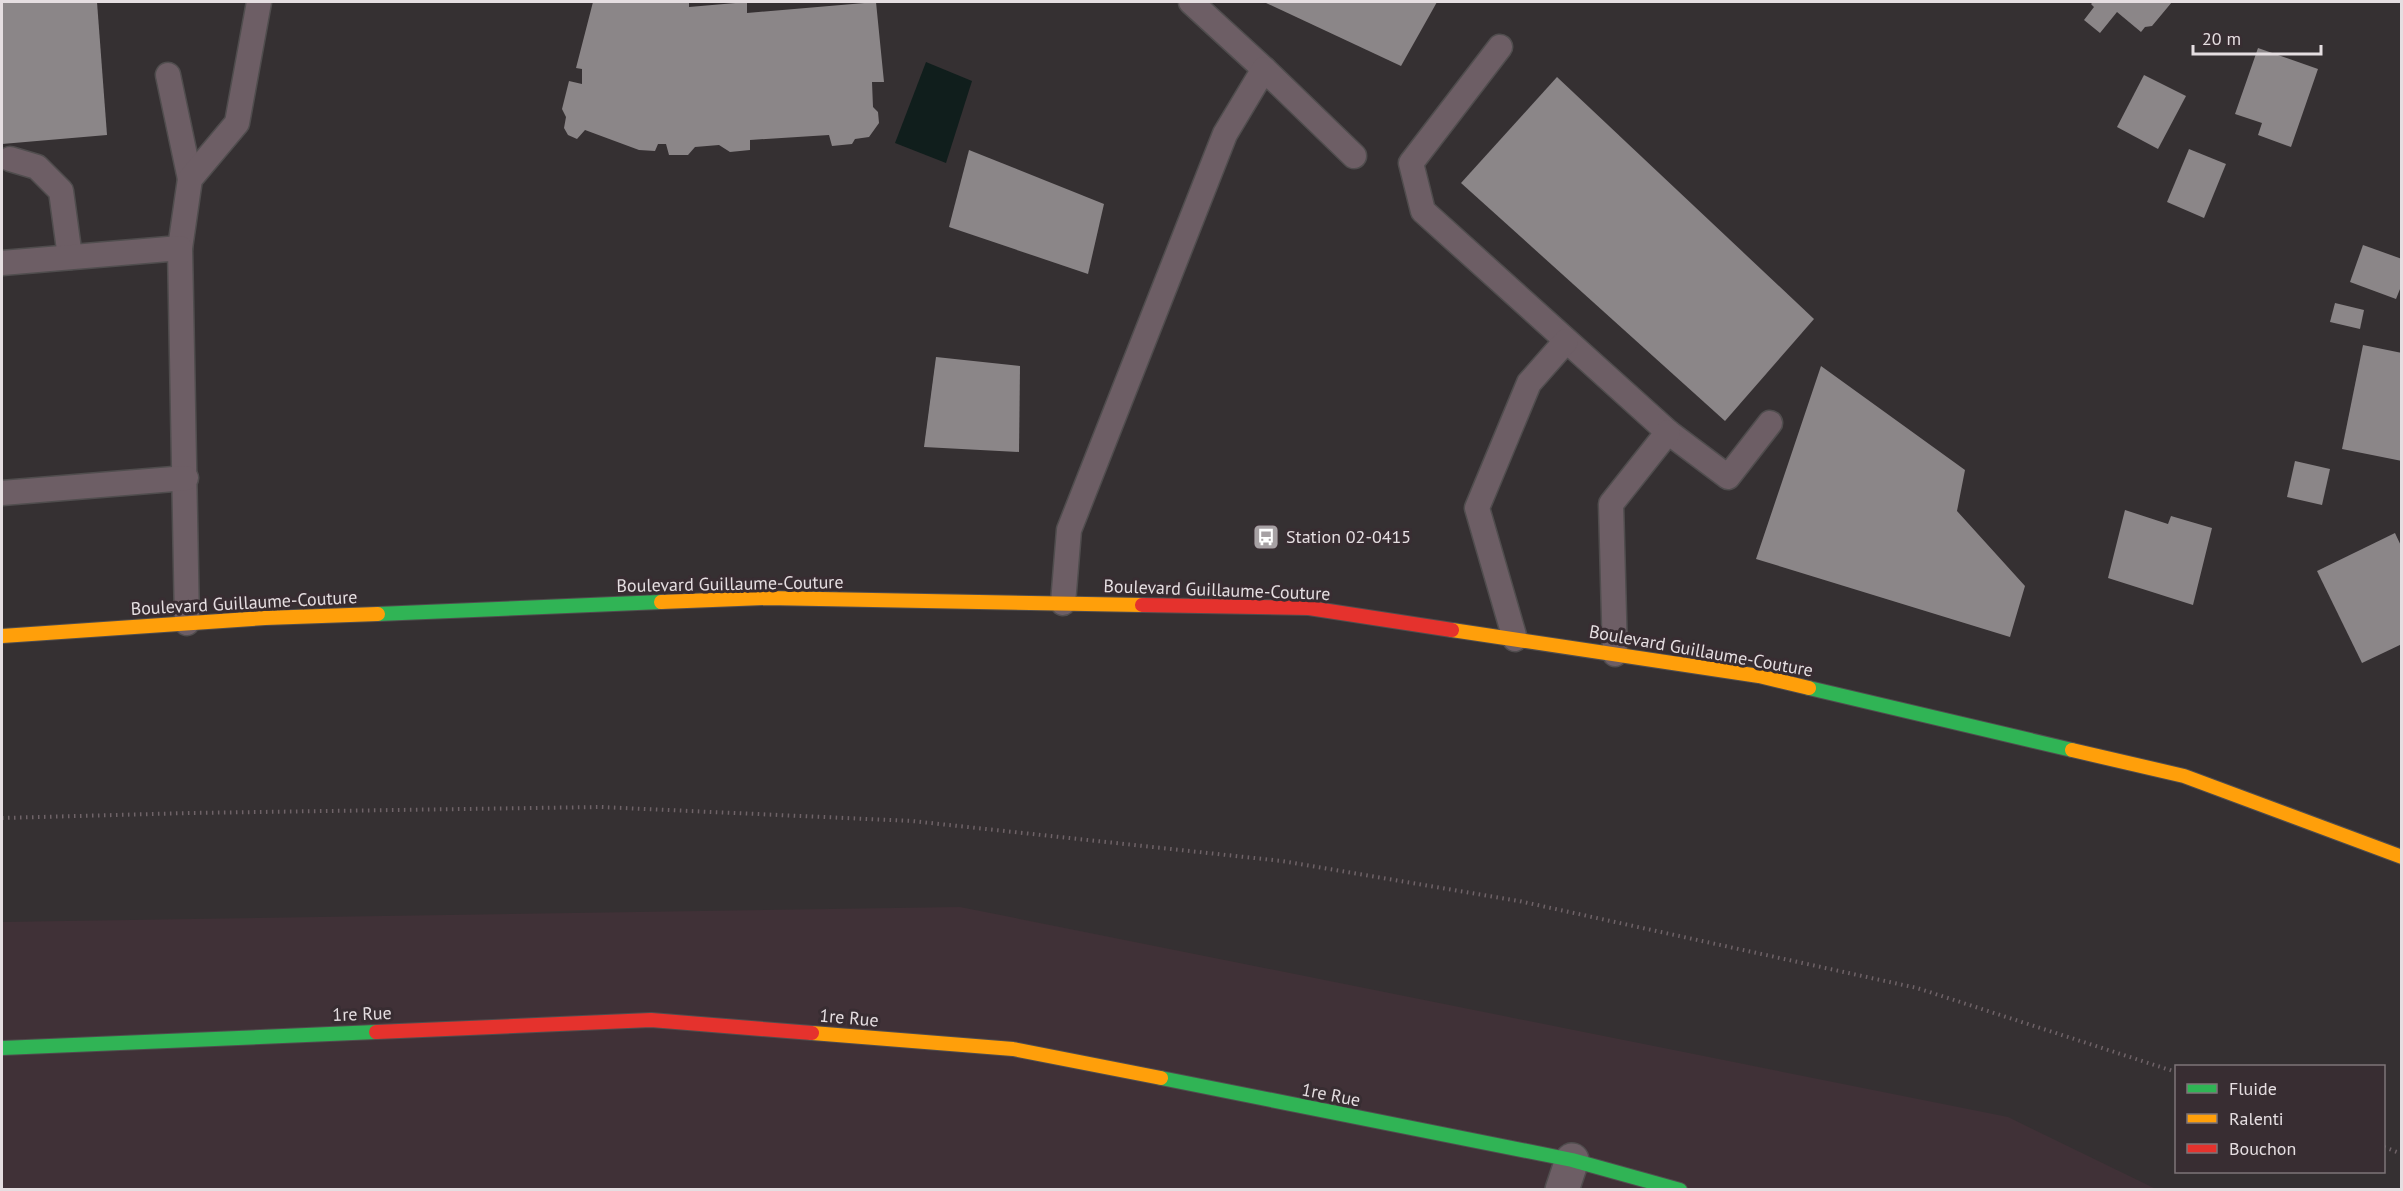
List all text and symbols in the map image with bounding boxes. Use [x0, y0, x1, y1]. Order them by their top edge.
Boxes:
scale bar [2193, 18, 2320, 56]
text: 20 m [2202, 27, 2241, 50]
bus stop icon: Station 02-0415 [1251, 522, 1281, 552]
place label: Station 02-0415 [1286, 525, 1411, 548]
street label: Boulevard Guillaume-Couture [616, 570, 844, 597]
street label: Boulevard Guillaume-Couture [1103, 574, 1331, 605]
street label: Boulevard Guillaume-Couture [130, 585, 358, 620]
street label: Boulevard Guillaume-Couture [1587, 619, 1815, 682]
street label: 1re Rue [332, 1001, 392, 1026]
street label: 1re Rue [819, 1003, 880, 1032]
legend [2175, 1065, 2385, 1173]
text: Fluide [2229, 1077, 2277, 1100]
street label: 1re Rue [1300, 1078, 1362, 1111]
text: Ralenti [2229, 1107, 2284, 1130]
text: Bouchon [2229, 1137, 2296, 1160]

